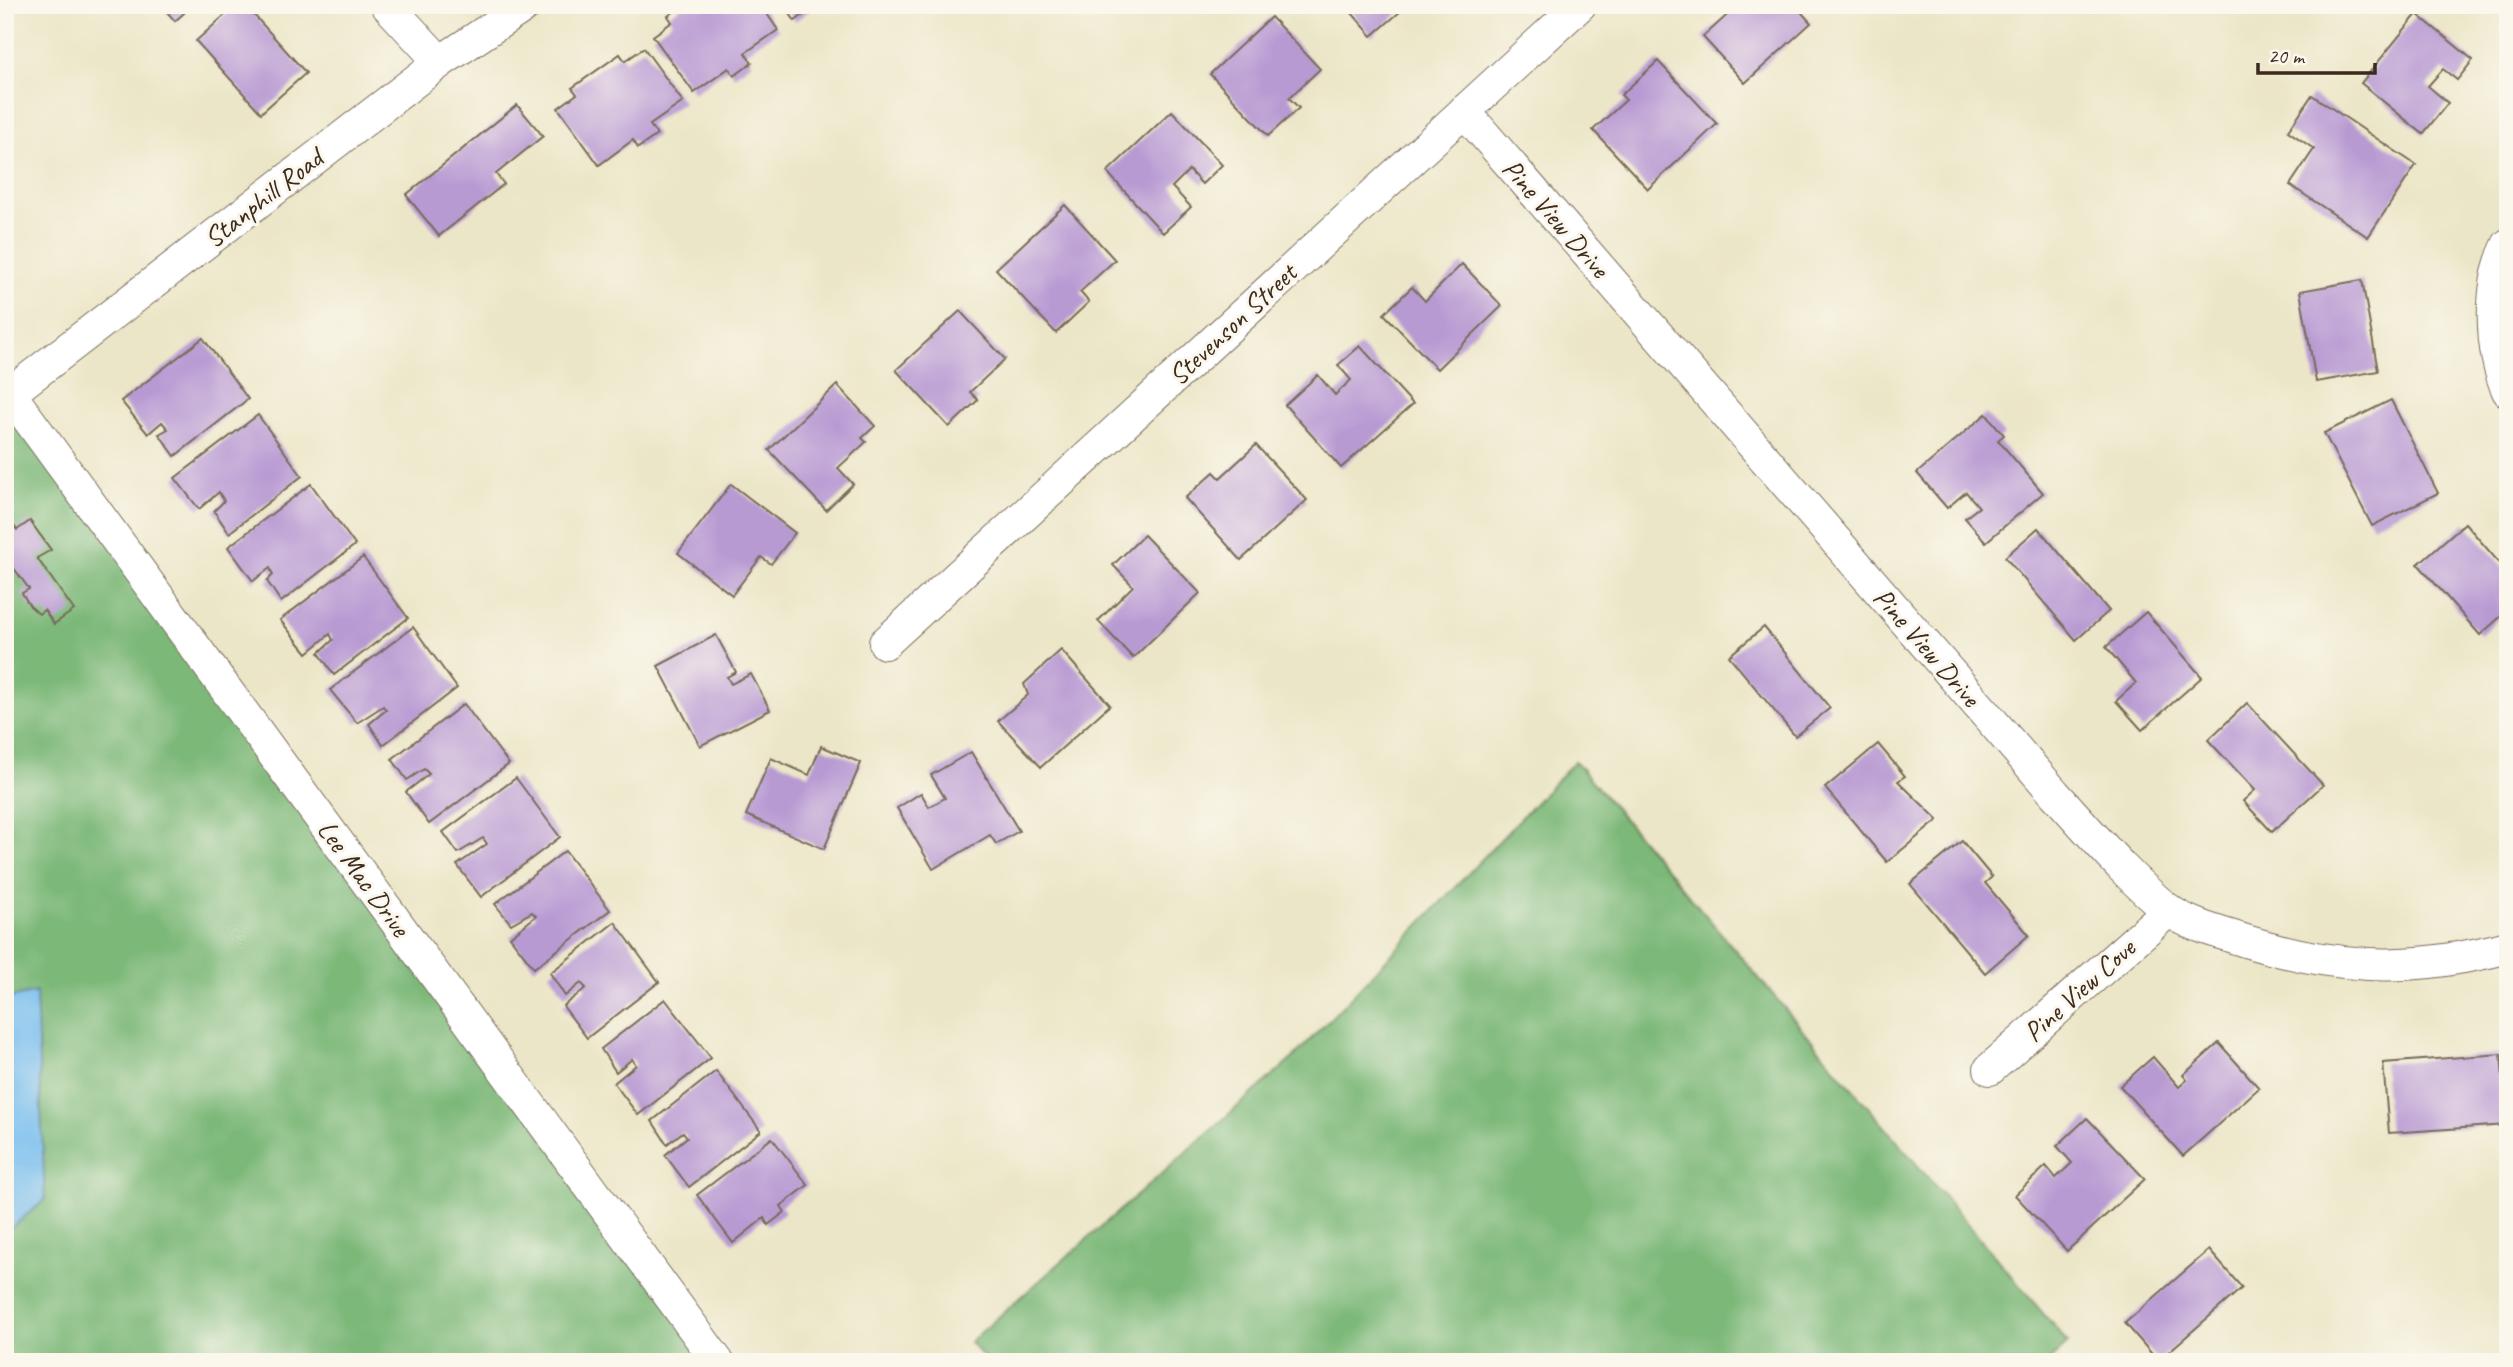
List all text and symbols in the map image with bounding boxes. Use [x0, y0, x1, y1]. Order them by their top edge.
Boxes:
scale bar [2258, 32, 2375, 76]
text: 20 m [2268, 43, 2306, 69]
street label: Stanphill Road [197, 138, 333, 255]
street label: Pine View Drive [1495, 151, 1618, 286]
street label: Stevenson Street [1161, 254, 1305, 392]
street label: Pine View Drive [1866, 580, 1989, 715]
street label: Lee Mac Drive [310, 813, 419, 944]
street label: Pine View Cove [2016, 930, 2143, 1049]

